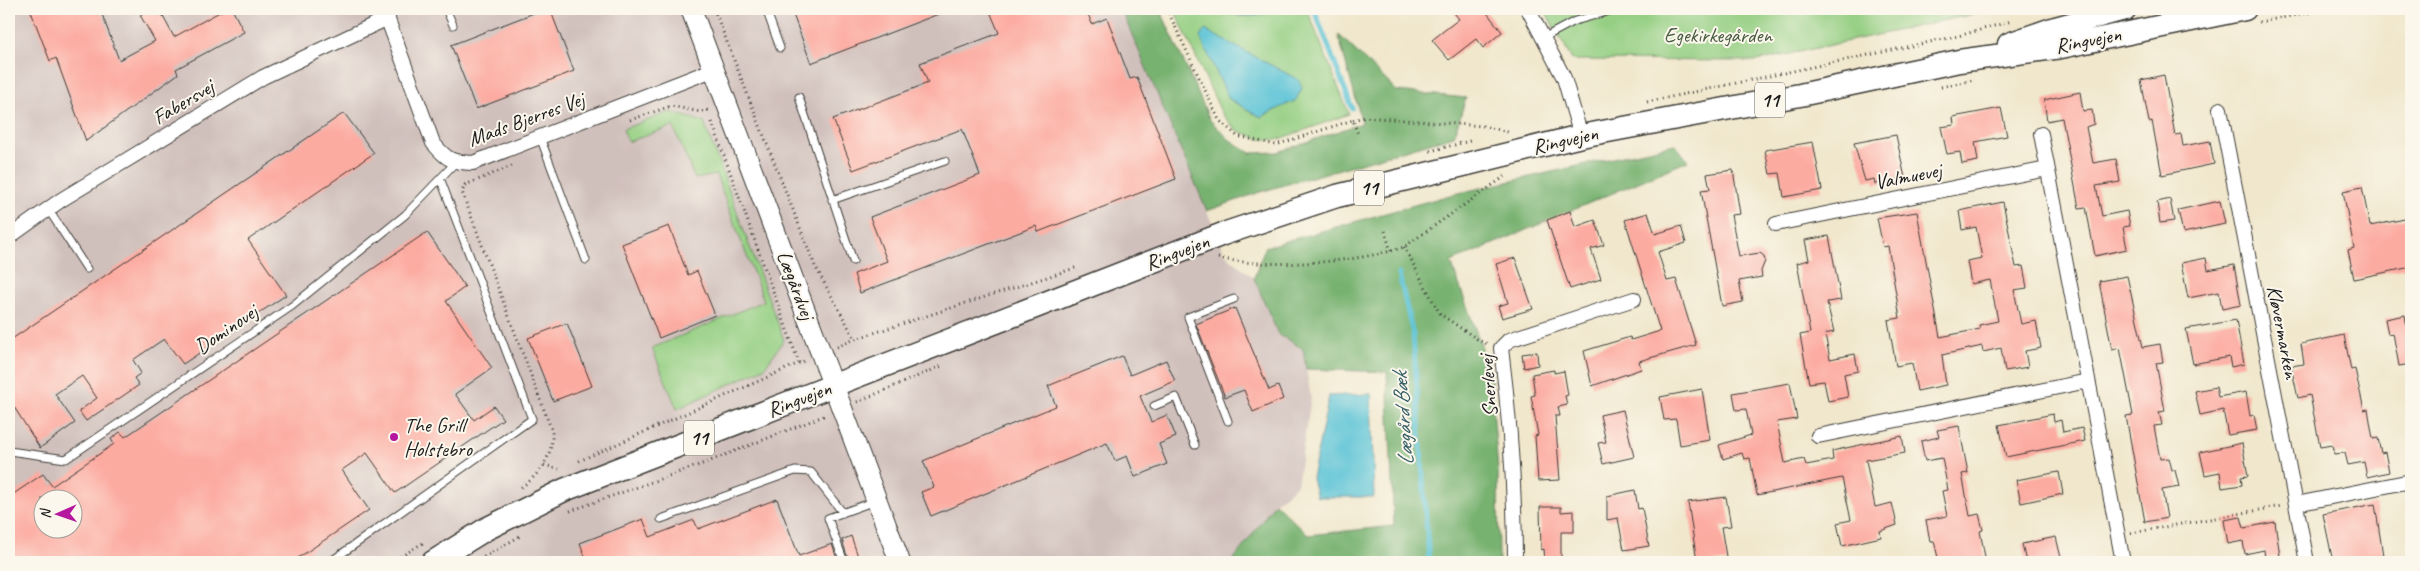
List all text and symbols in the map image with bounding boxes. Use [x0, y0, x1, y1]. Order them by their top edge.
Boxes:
street label: Ringvejen [2053, 21, 2124, 59]
park label: Egekirkegården [1664, 22, 1773, 48]
street label: Fabersvej [148, 72, 221, 130]
road number: 11 [1755, 82, 1785, 118]
street label: Mads Bjerres Vej [464, 85, 590, 152]
street label: Ringvejen [1530, 120, 1601, 160]
street label: Valmuevej [1872, 156, 1946, 195]
road number: 11 [1354, 170, 1384, 206]
street label: Ringvejen [1141, 228, 1213, 276]
street label: Lægårdvej [771, 247, 822, 326]
street label: Kløvermarken [2261, 283, 2305, 382]
street label: Dominovej [190, 297, 265, 359]
street label: Snerlevej [1473, 351, 1503, 418]
water label: Lægård Bæk [1385, 367, 1420, 467]
street label: Ringvejen [763, 375, 835, 423]
place label: The Grill Holstebro [404, 412, 473, 462]
road number: 11 [684, 420, 714, 456]
marker: The Grill Holstebro [388, 431, 400, 443]
north arrow [32, 488, 82, 538]
text: N [37, 507, 54, 519]

